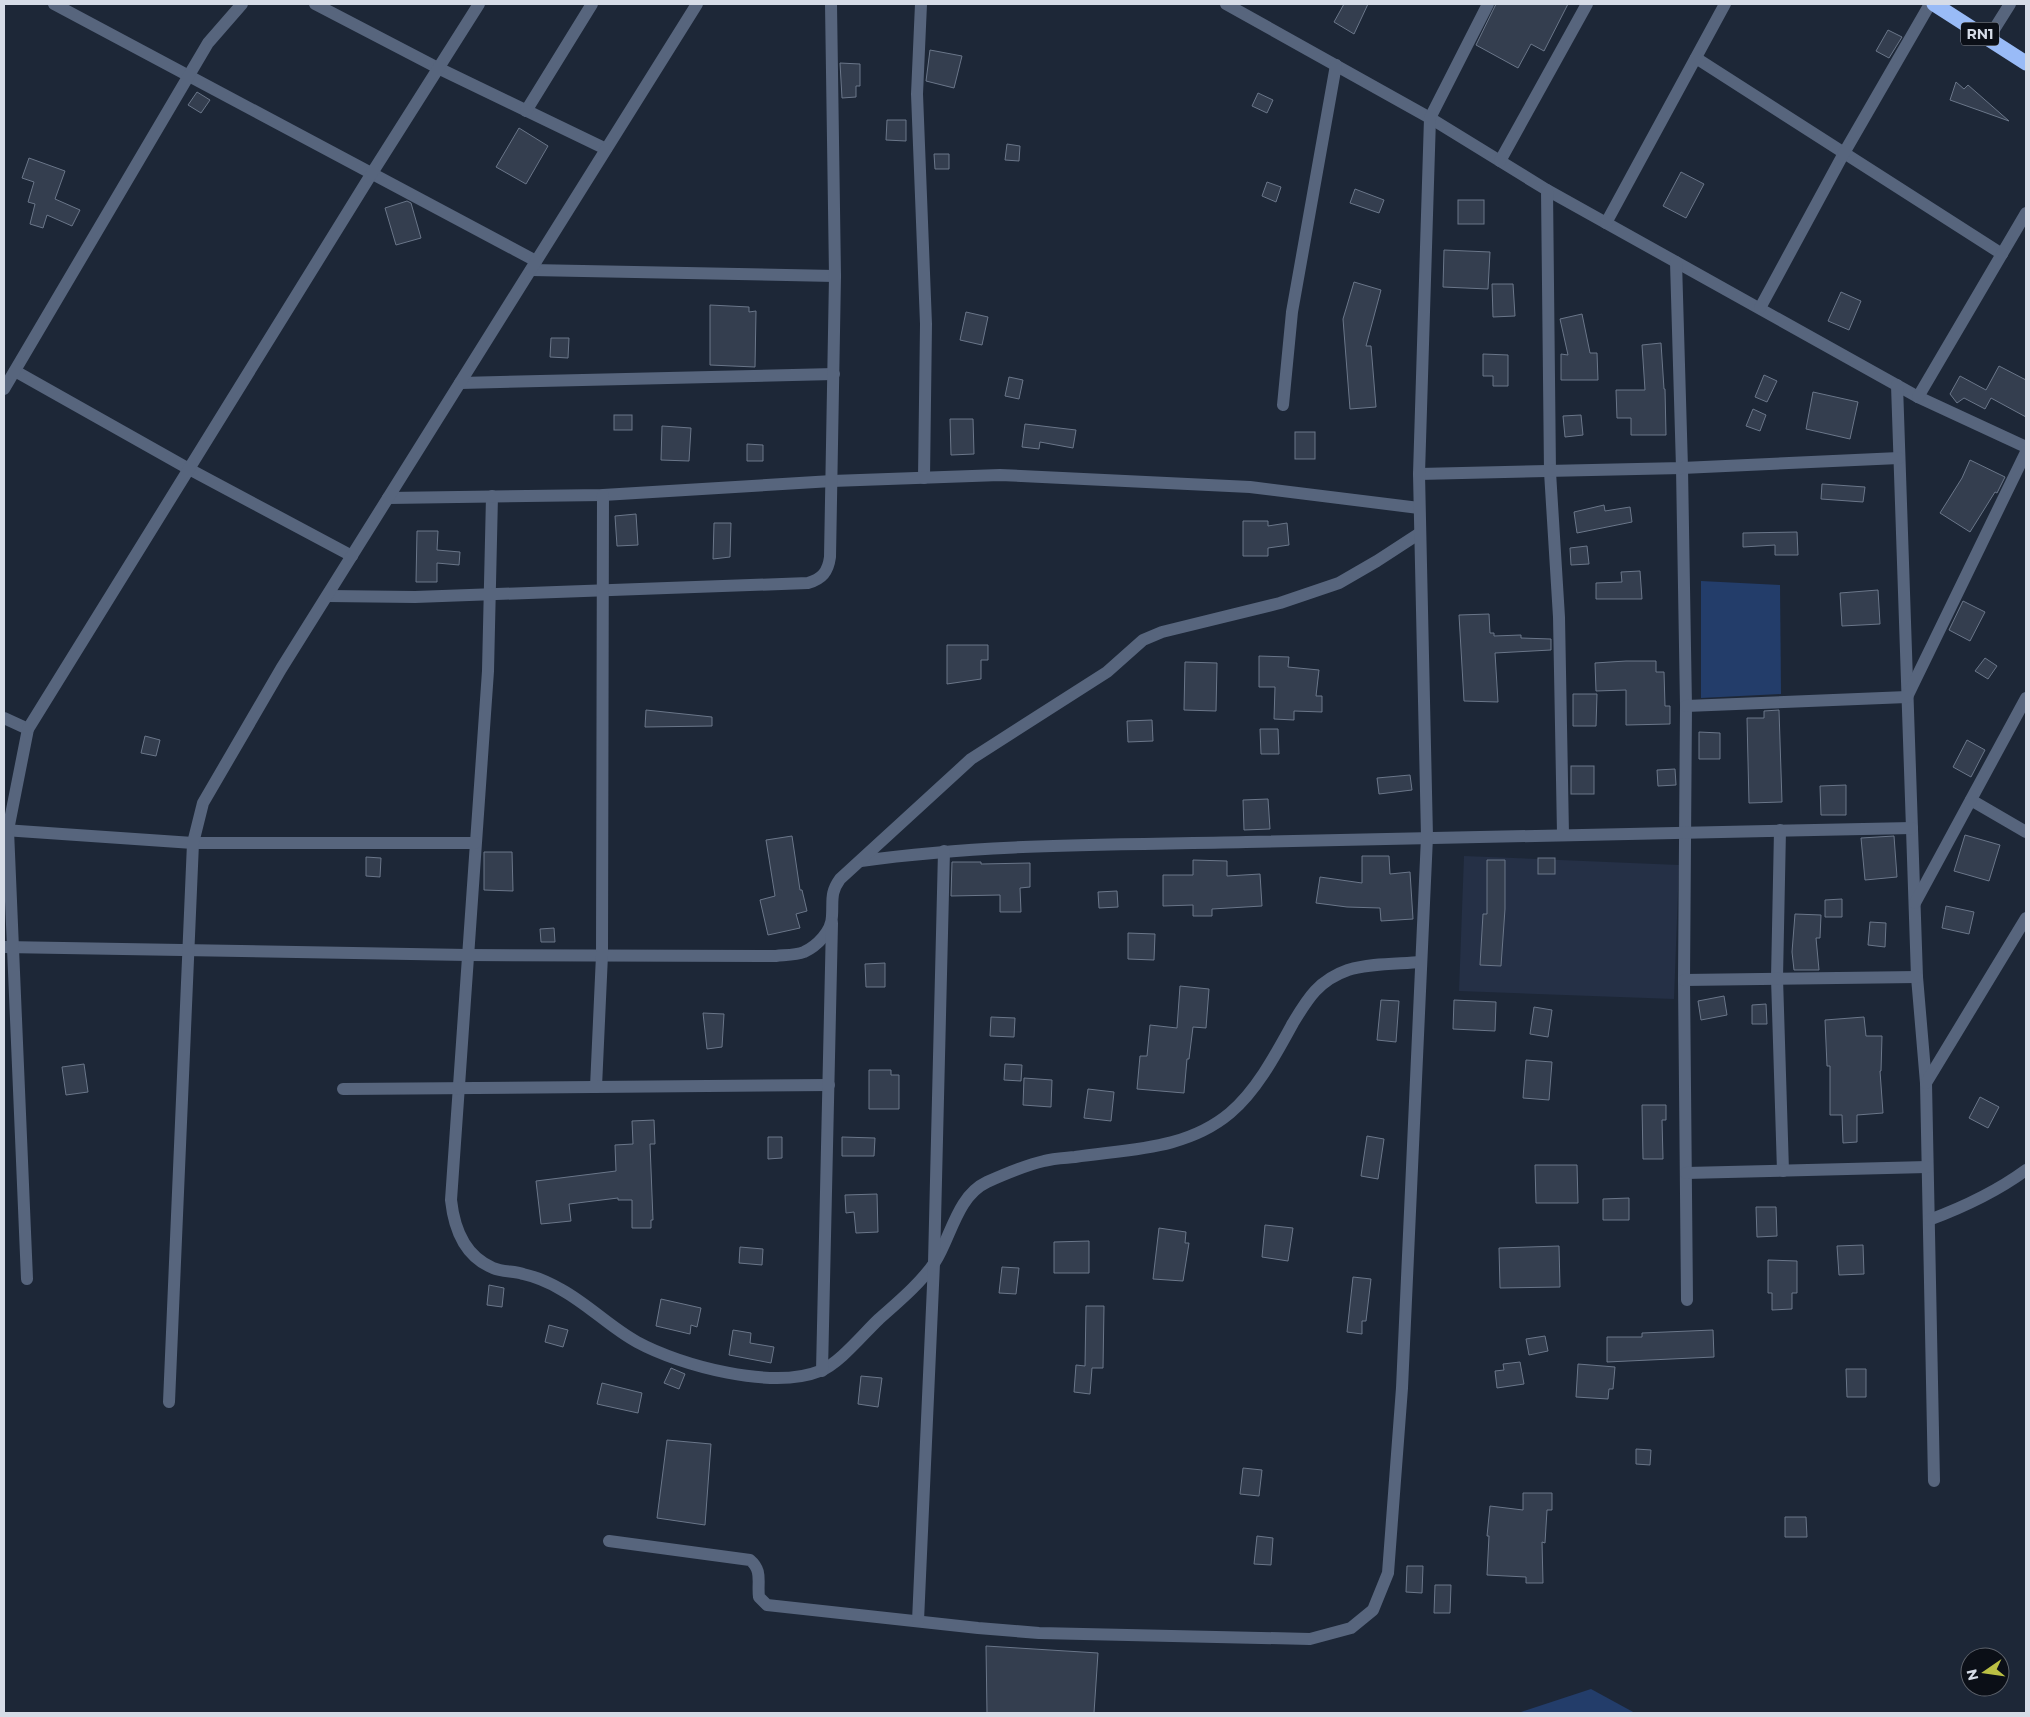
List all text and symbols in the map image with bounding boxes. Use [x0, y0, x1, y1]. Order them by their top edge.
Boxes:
road number: RN1 [1961, 22, 1999, 46]
north arrow [1960, 1647, 2010, 1697]
text: N [1962, 1667, 1982, 1682]

